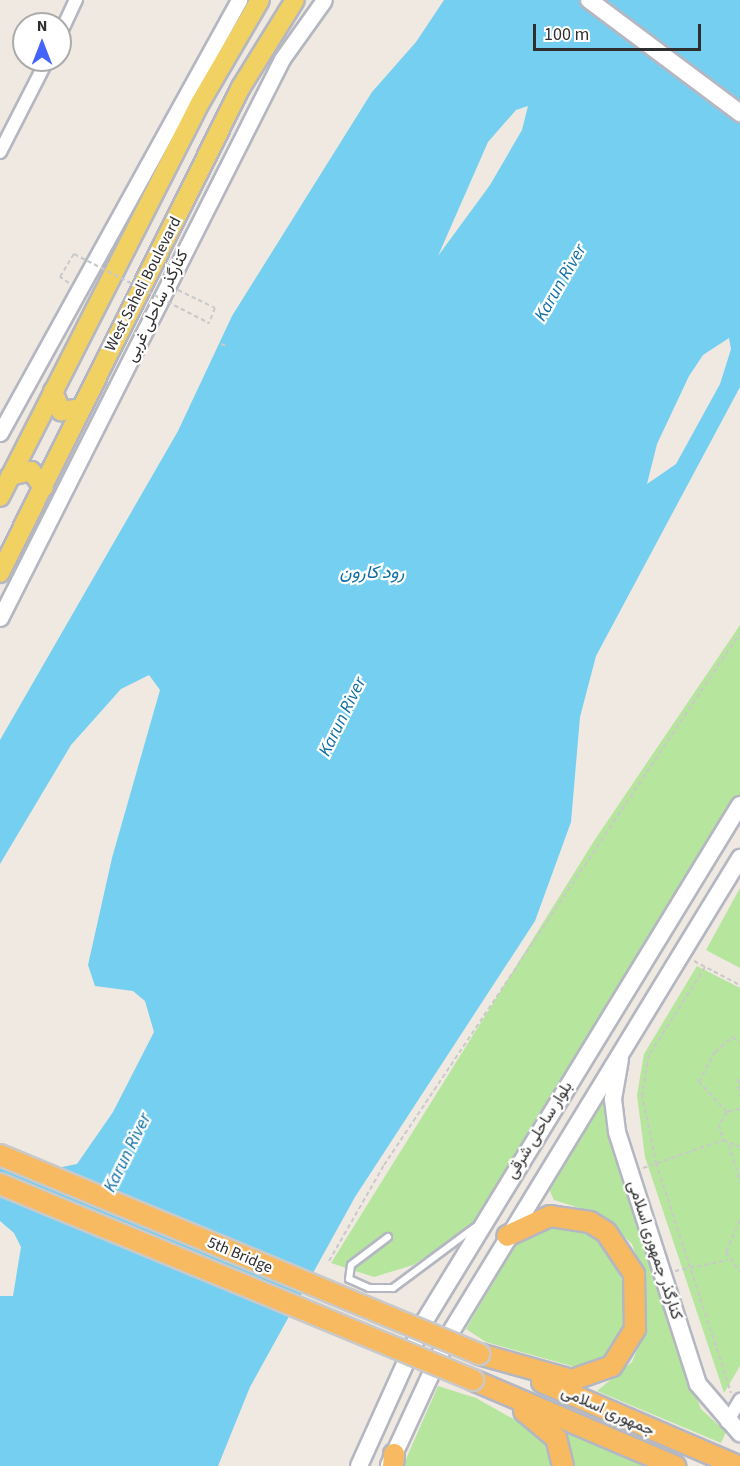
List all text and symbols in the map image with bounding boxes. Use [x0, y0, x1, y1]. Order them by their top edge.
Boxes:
north arrow [12, 12, 72, 72]
scale bar [536, 12, 704, 50]
text: N [37, 15, 47, 37]
text: 100 m [544, 22, 589, 47]
street label: West Saheli Boulevard [101, 214, 185, 354]
water label: Karun River [530, 241, 592, 325]
street label: کنارگذر ساحلی غربی [122, 247, 192, 365]
water label: رود کارون [340, 562, 404, 584]
water label: Karun River [315, 674, 371, 760]
street label: بلوار ساحلی شرقی [501, 1078, 577, 1182]
water label: Karun River [100, 1110, 156, 1196]
street label: کنارگذر جمهوری اسلامی [623, 1178, 687, 1322]
street label: 5th Bridge [205, 1233, 275, 1277]
street label: جمهوری اسلامی [558, 1382, 658, 1440]

